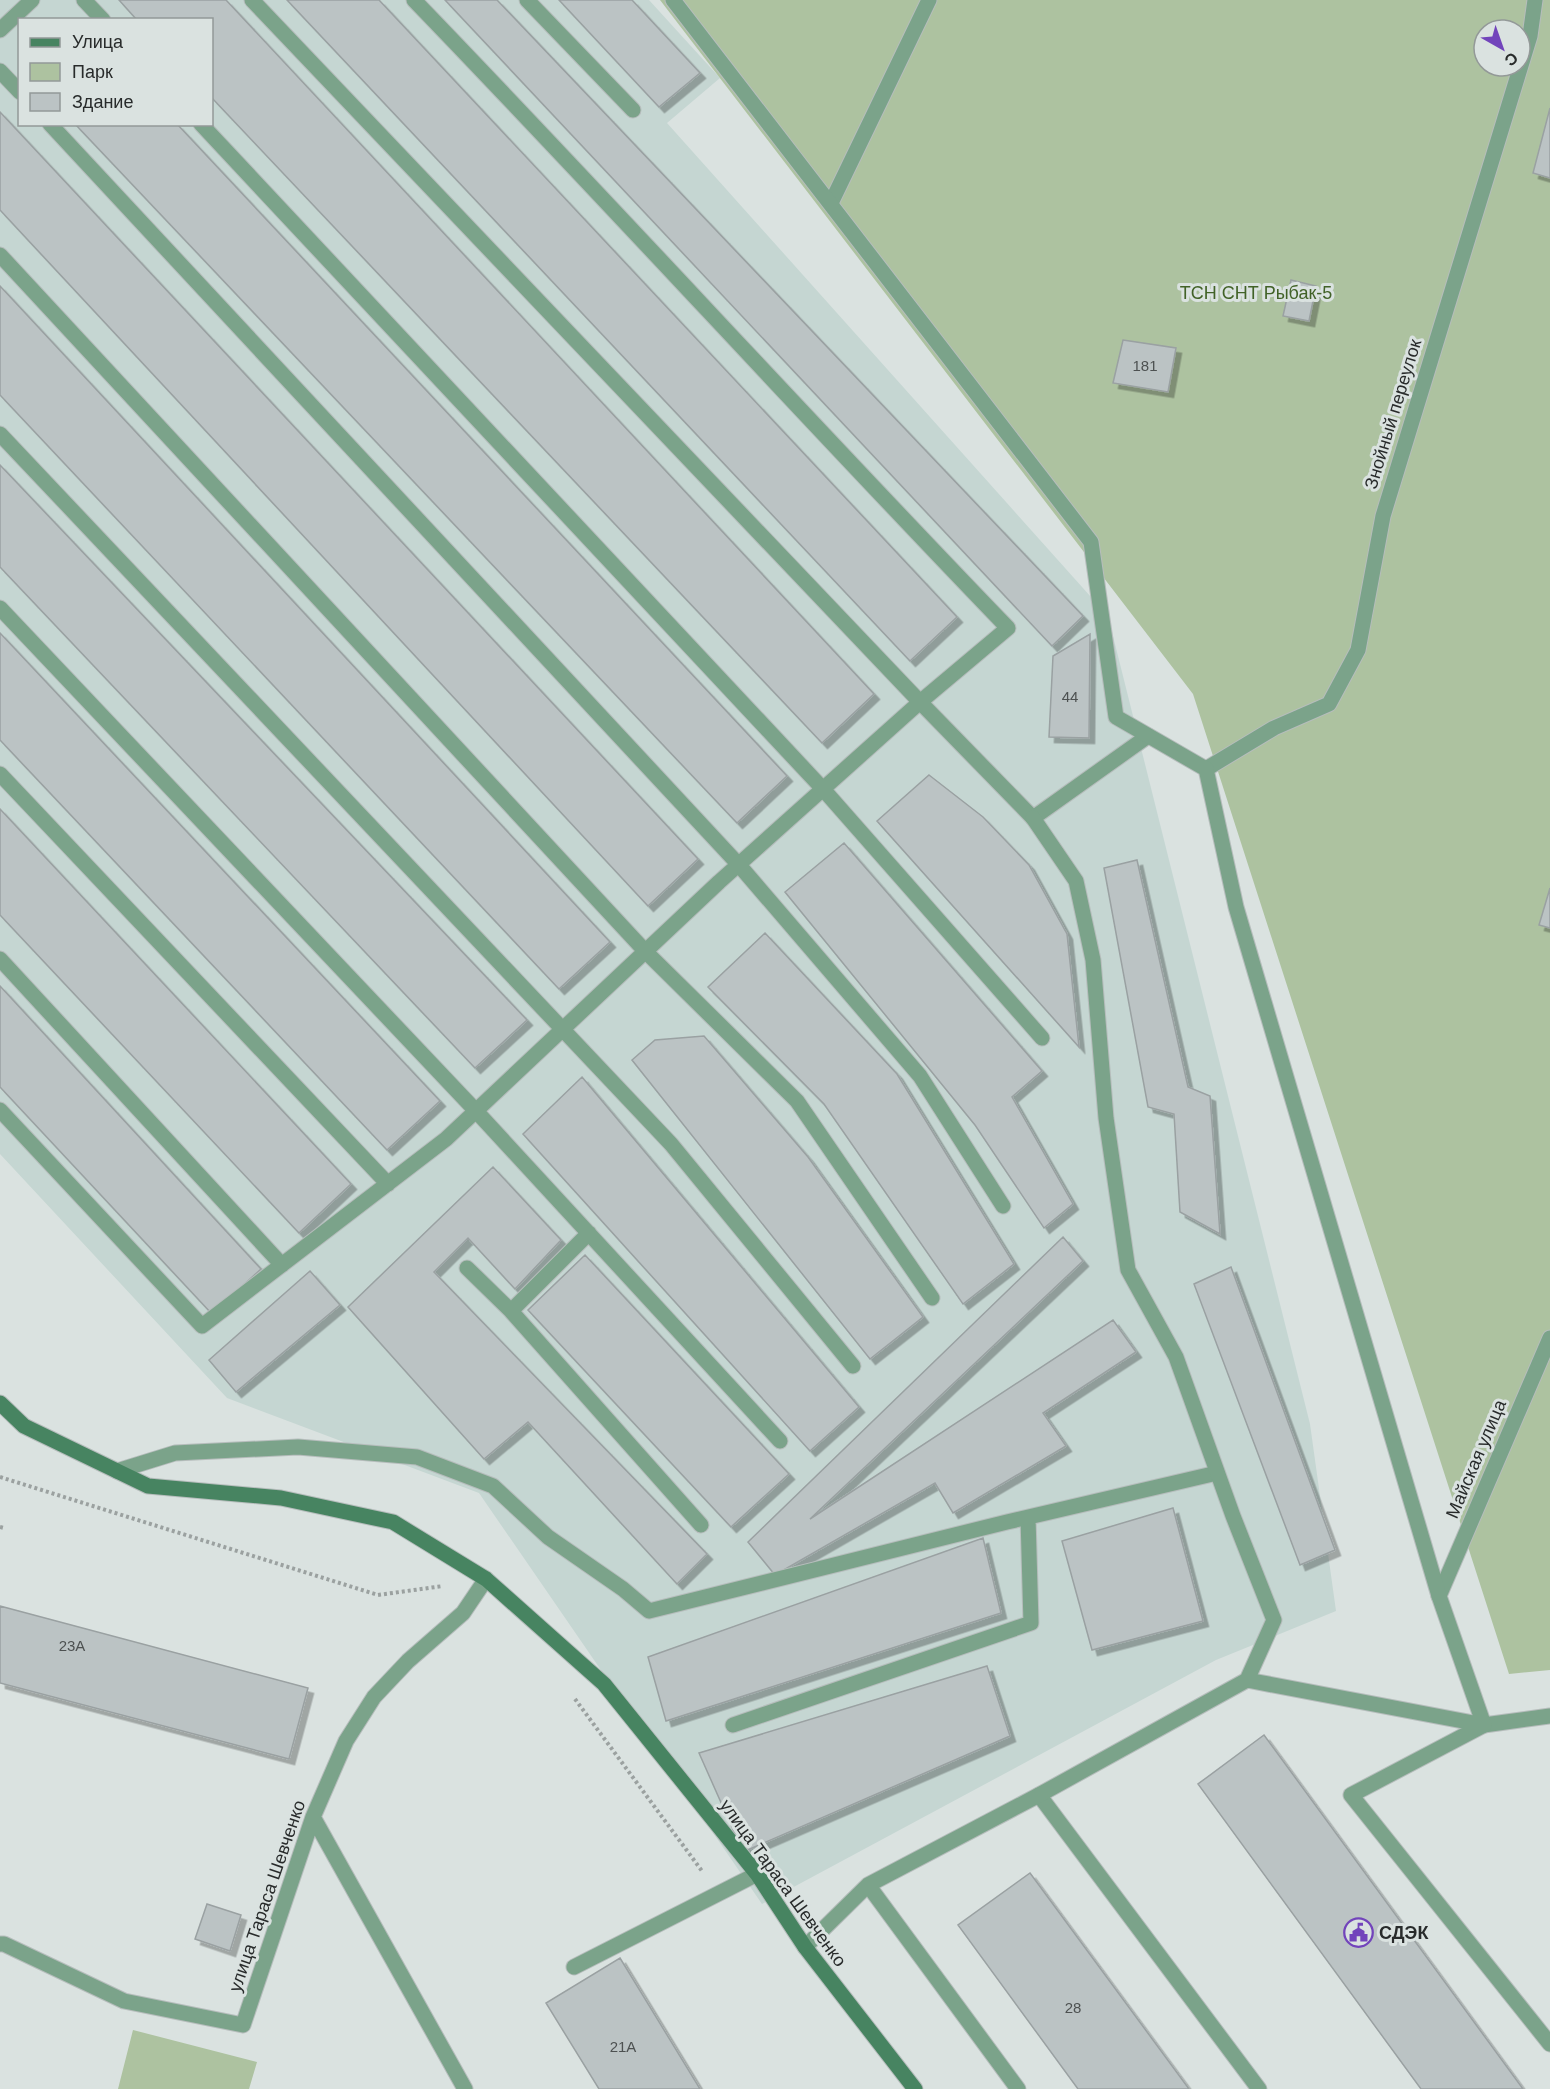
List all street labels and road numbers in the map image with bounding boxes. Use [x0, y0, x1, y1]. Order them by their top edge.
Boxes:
street label: Знойный переулок [1361, 337, 1425, 491]
street label: Майская улица [1442, 1396, 1510, 1521]
street label: улица Тараса Шевченко [716, 1796, 850, 1970]
street label: улица Тараса Шевченко [225, 1798, 309, 1994]

